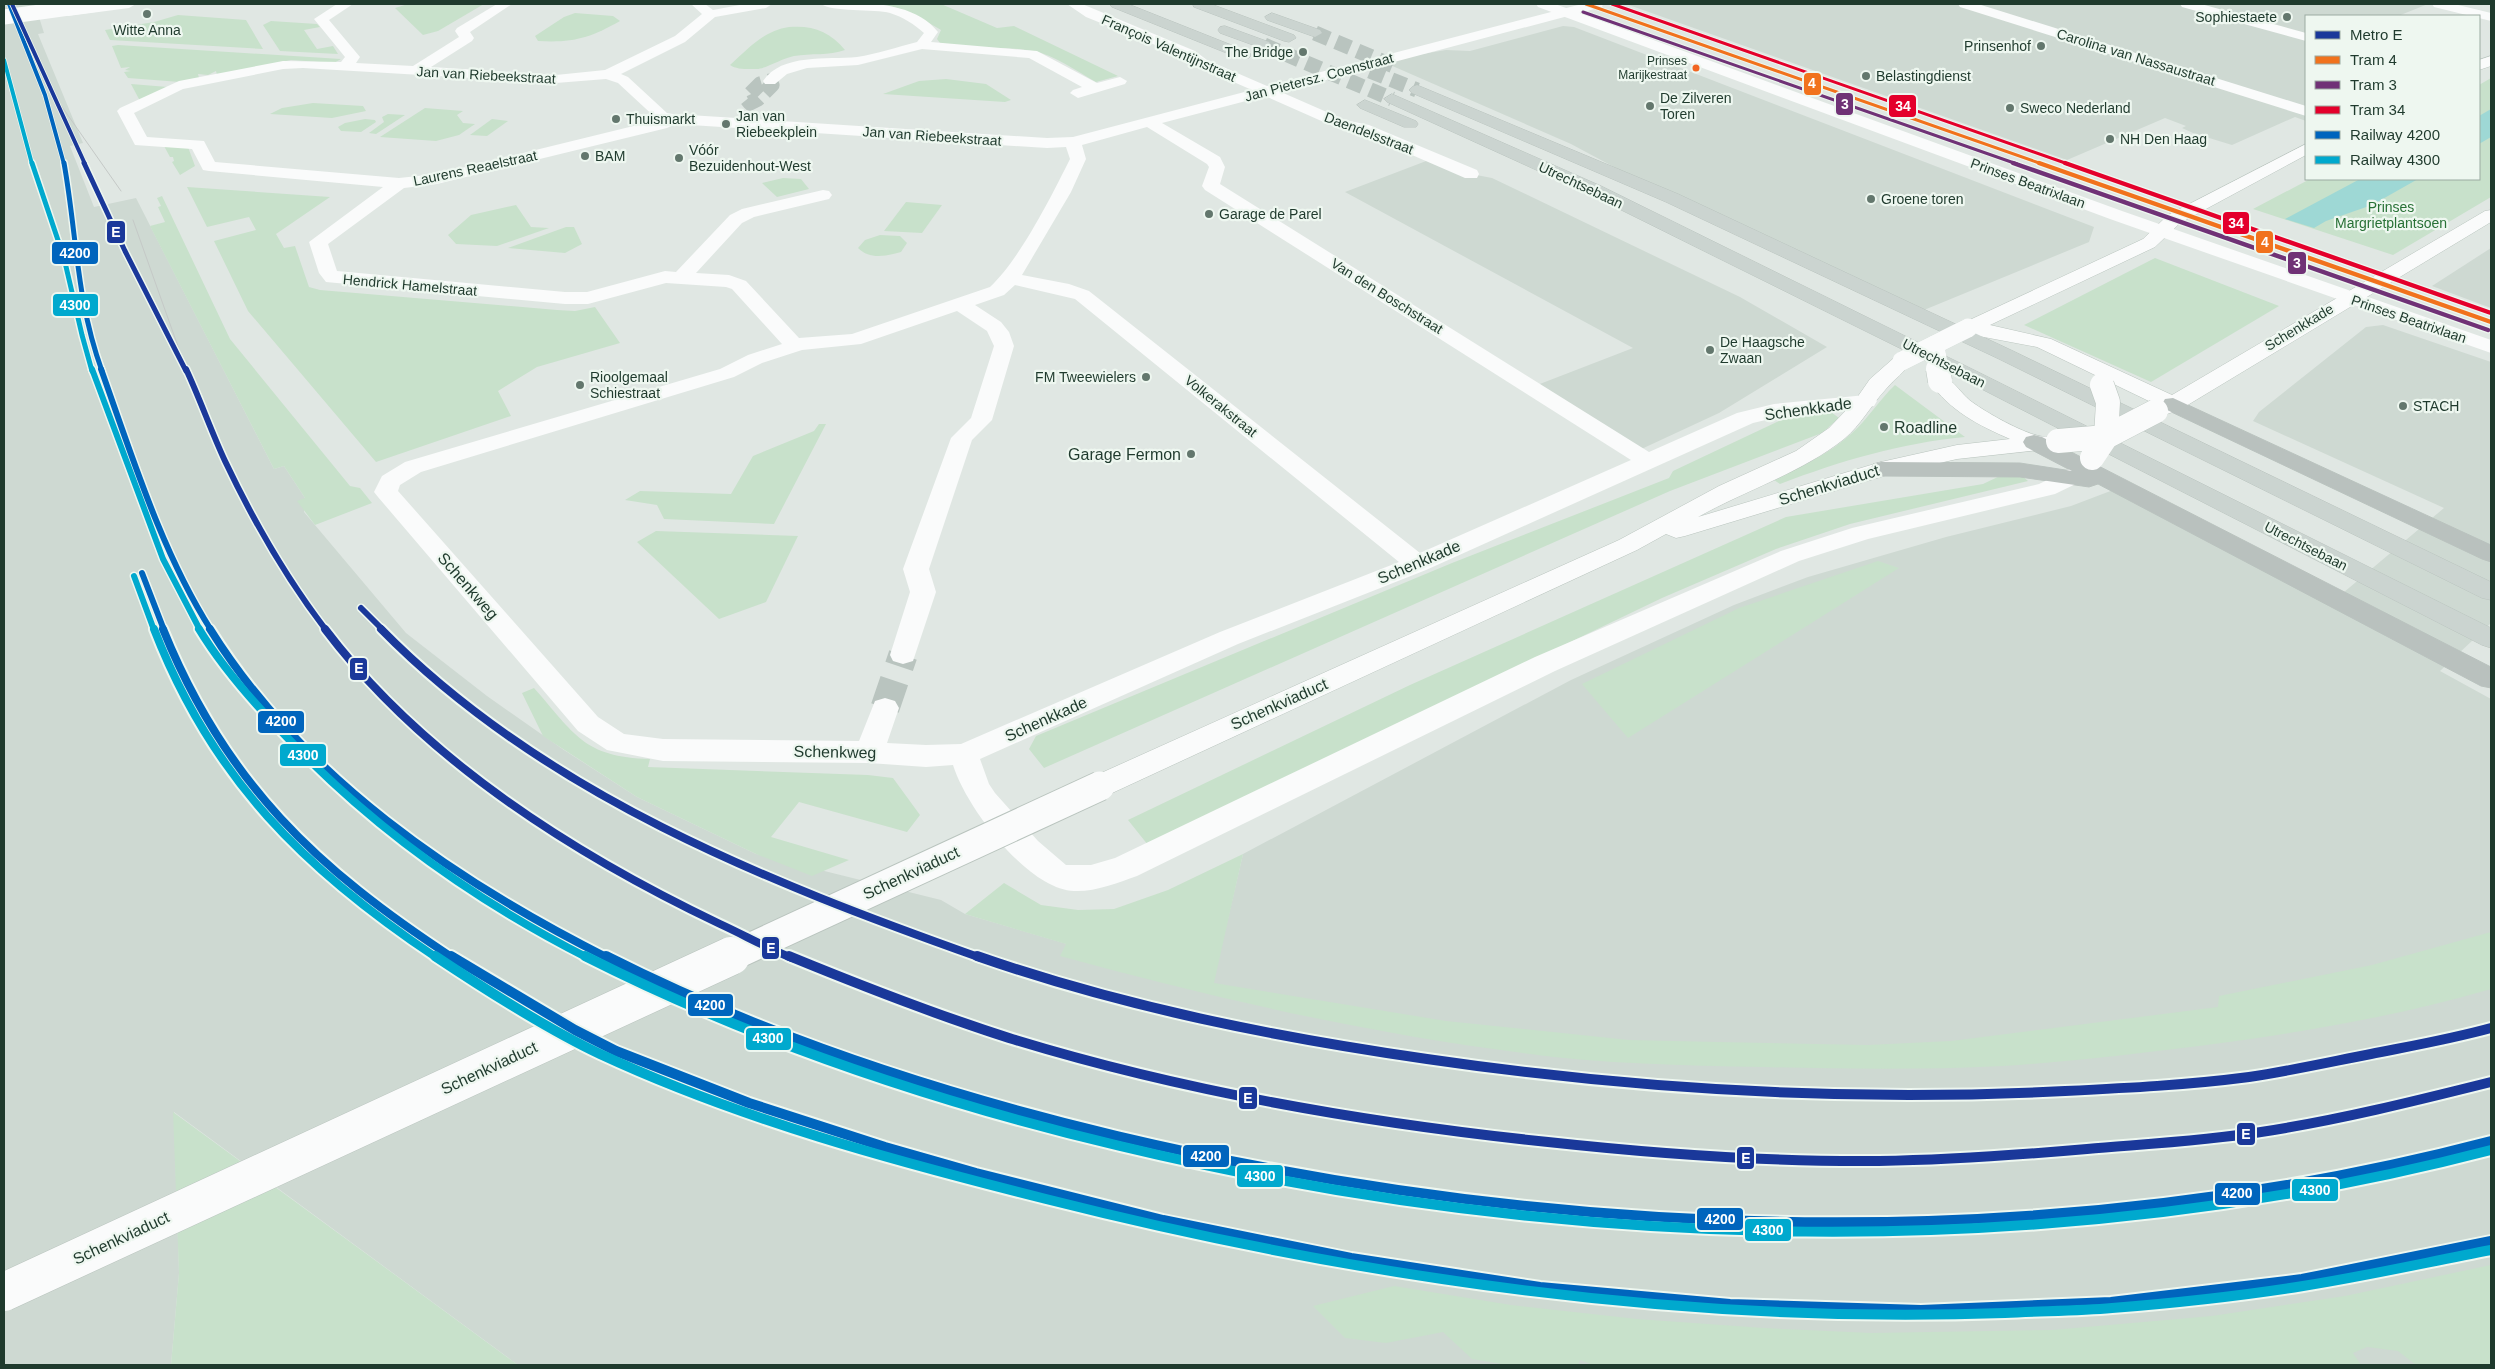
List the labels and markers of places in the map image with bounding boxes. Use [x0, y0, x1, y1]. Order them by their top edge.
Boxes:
marker: Witte Anna [141, 8, 153, 20]
place label: Sophiestaete [2195, 9, 2277, 25]
marker: Sophiestaete [2281, 11, 2293, 23]
place label: Witte Anna [113, 22, 181, 38]
place label: Prinsenhof [1964, 38, 2031, 54]
marker: Prinsenhof [2035, 40, 2047, 52]
place label: The Bridge [1225, 44, 1293, 60]
marker: The Bridge [1297, 46, 1309, 58]
place label: Prinses Marijkestraat [1618, 54, 1688, 82]
marker: Prinses Marijkestraat [1691, 63, 1701, 73]
place label: Belastingdienst [1876, 68, 1971, 84]
marker: Belastingdienst [1860, 70, 1872, 82]
place label: De Zilveren Toren [1660, 90, 1732, 122]
marker: De Zilveren Toren [1644, 100, 1656, 112]
place label: Sweco Nederland [2020, 100, 2131, 116]
marker: Sweco Nederland [2004, 102, 2016, 114]
place label: Jan van Riebeekplein [736, 108, 817, 140]
place label: Thuismarkt [626, 111, 695, 127]
marker: Thuismarkt [610, 113, 622, 125]
marker: Jan van Riebeekplein [720, 118, 732, 130]
place label: NH Den Haag [2120, 131, 2207, 147]
marker: NH Den Haag [2104, 133, 2116, 145]
place label: Vóór Bezuidenhout-West [689, 142, 811, 174]
place label: BAM [595, 148, 625, 164]
marker: BAM [579, 150, 591, 162]
marker: Vóór Bezuidenhout-West [673, 152, 685, 164]
place label: Groene toren [1881, 191, 1964, 207]
marker: Groene toren [1865, 193, 1877, 205]
place label: Garage de Parel [1219, 206, 1322, 222]
marker: Garage de Parel [1203, 208, 1215, 220]
place label: De Haagsche Zwaan [1720, 334, 1805, 366]
marker: De Haagsche Zwaan [1704, 344, 1716, 356]
place label: Rioolgemaal Schiestraat [590, 369, 668, 401]
place label: FM Tweewielers [1035, 369, 1136, 385]
marker: FM Tweewielers [1140, 371, 1152, 383]
marker: Rioolgemaal Schiestraat [574, 379, 586, 391]
place label: STACH [2413, 398, 2459, 414]
marker: STACH [2397, 400, 2409, 412]
place label: Roadline [1894, 419, 1957, 436]
marker: Roadline [1878, 421, 1890, 433]
place label: Garage Fermon [1068, 446, 1181, 463]
marker: Garage Fermon [1185, 448, 1197, 460]

